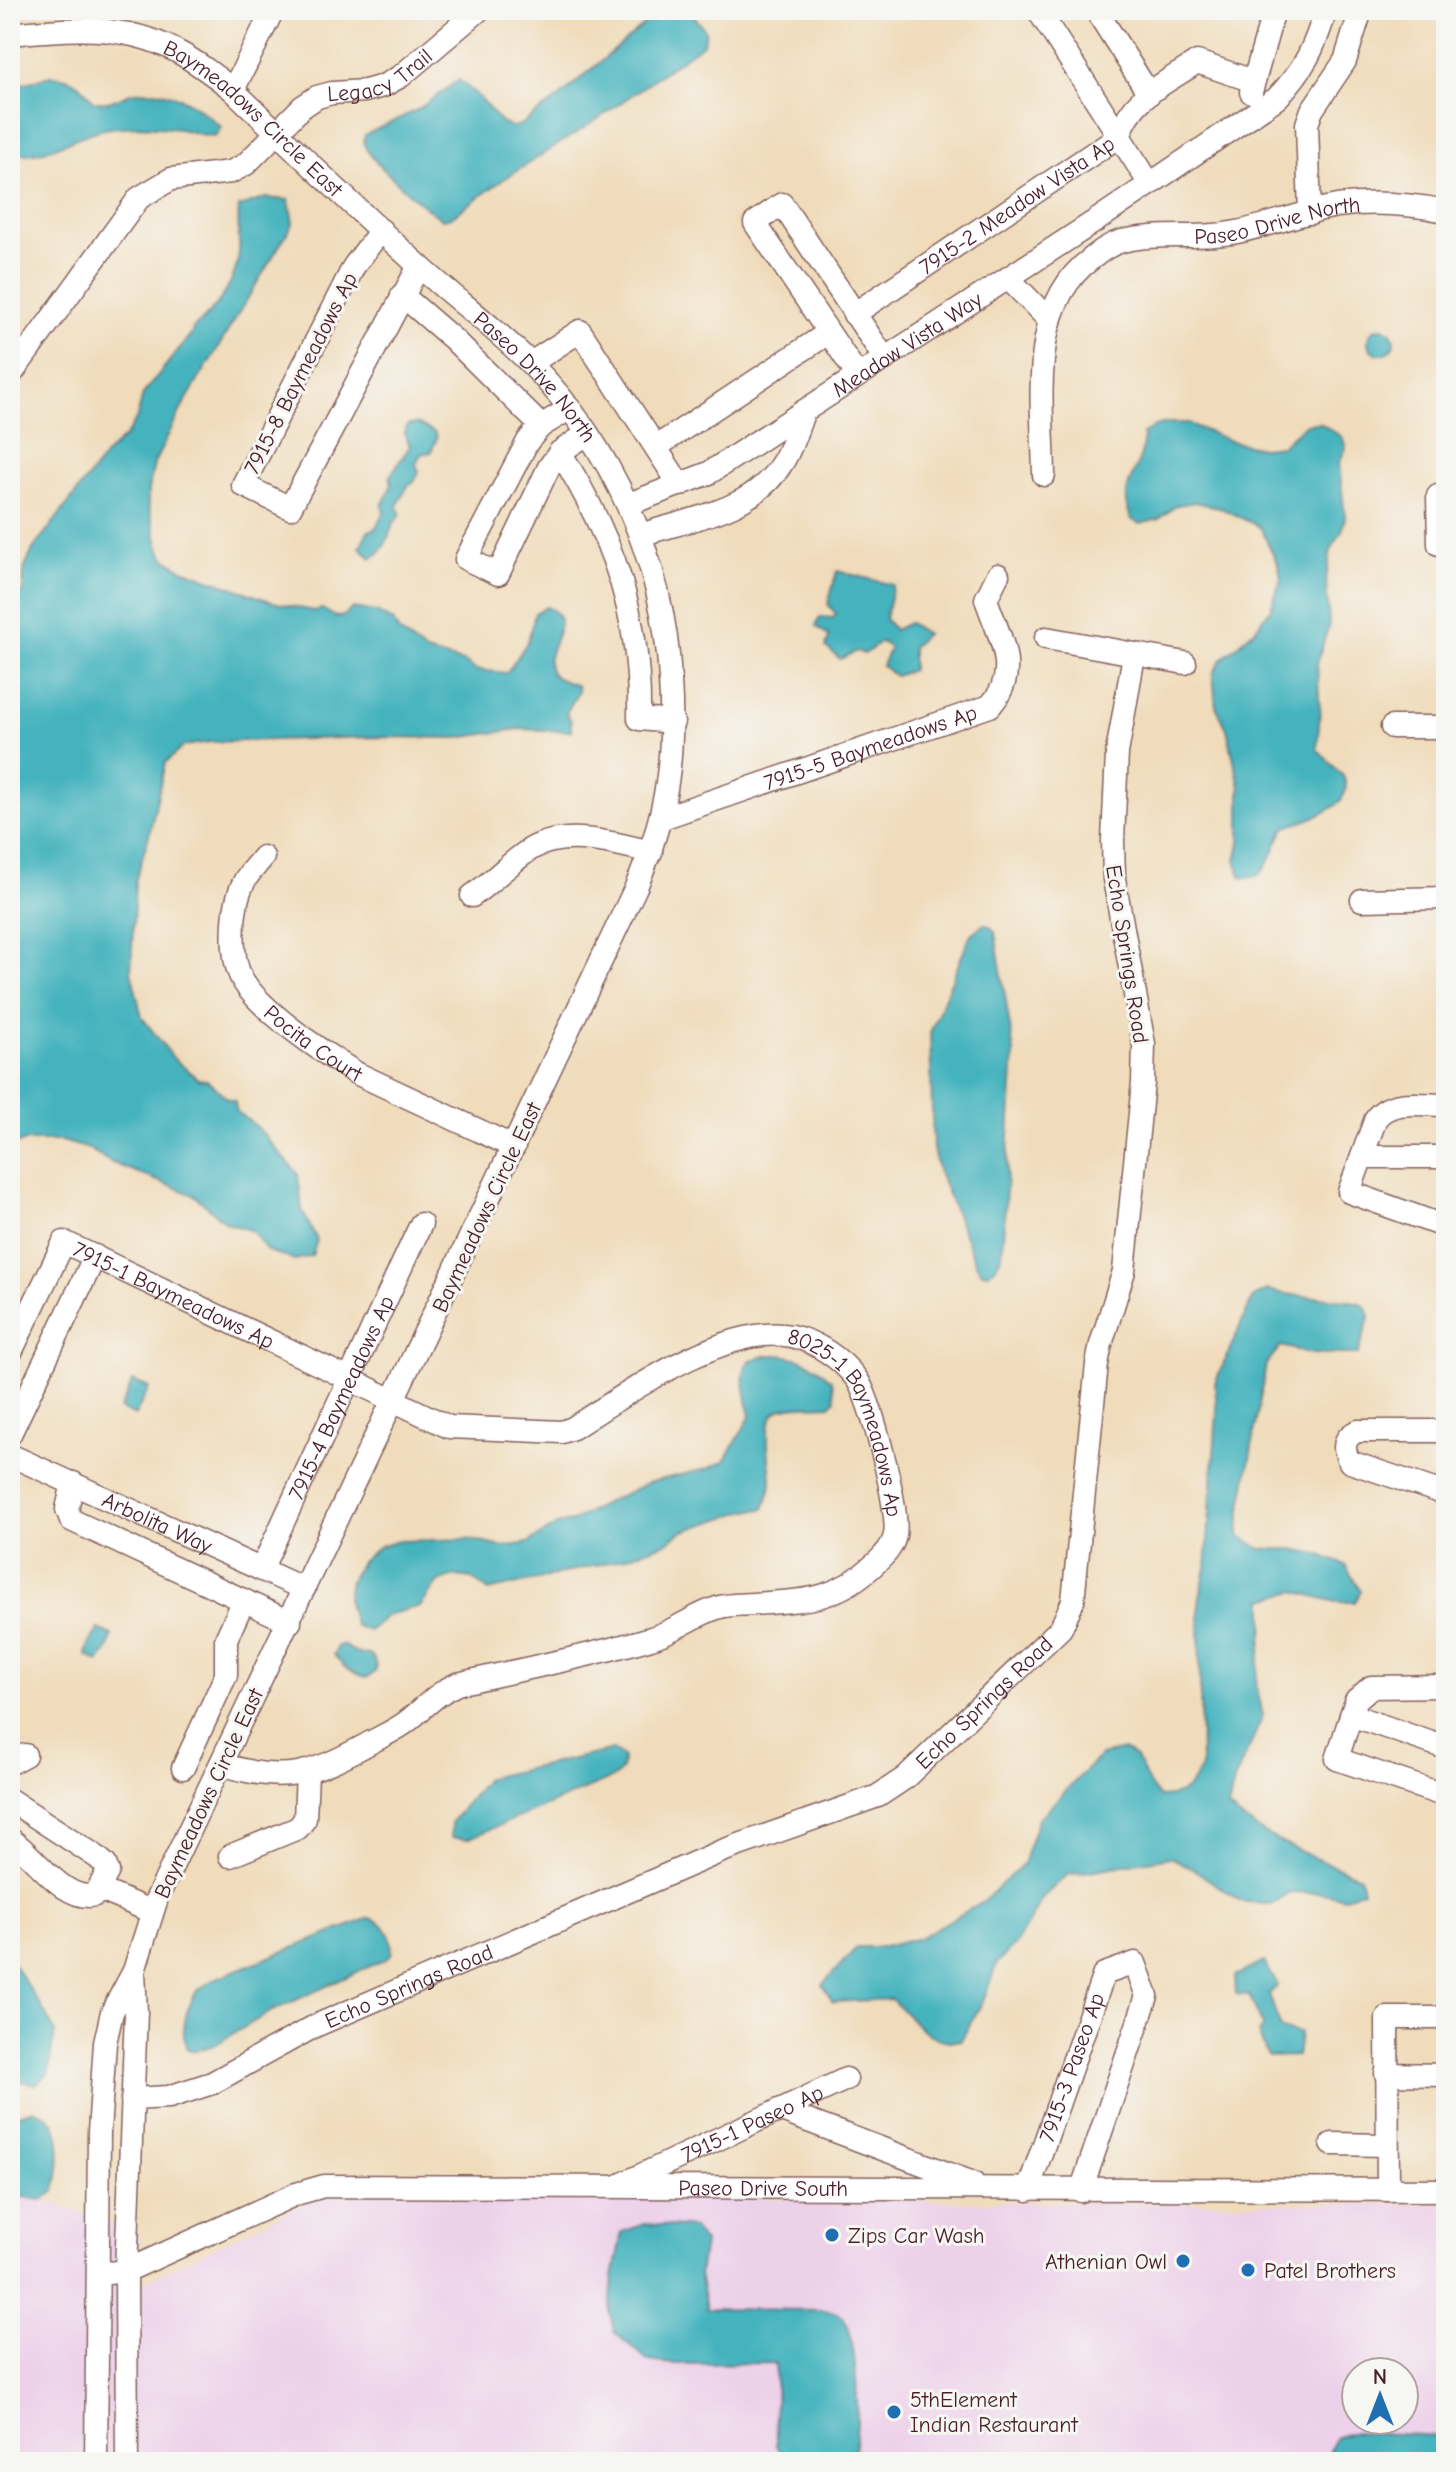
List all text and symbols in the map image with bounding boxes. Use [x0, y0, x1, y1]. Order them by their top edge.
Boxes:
street label: Baymeadows Circle East [159, 35, 348, 203]
street label: Legacy Trail [327, 43, 438, 107]
street label: 7915-2 Meadow Vista Ap [915, 131, 1120, 280]
street label: Paseo Drive North [1194, 192, 1361, 250]
street label: 7915-8 Baymeadows Ap [239, 268, 363, 479]
street label: Meadow Vista Way [828, 286, 987, 403]
street label: Paseo Drive North [468, 306, 602, 447]
street label: 7915-5 Baymeadows Ap [761, 699, 981, 796]
street label: Echo Springs Road [1100, 863, 1154, 1045]
street label: Pocita Court [258, 1000, 366, 1088]
street label: Baymeadows Circle East [427, 1098, 547, 1317]
street label: 7915-1 Baymeadows Ap [68, 1236, 278, 1355]
street label: 7915-4 Baymeadows Ap [283, 1292, 400, 1504]
street label: 8025-1 Baymeadows Ap [785, 1324, 907, 1518]
street label: Arbolita Way [98, 1487, 216, 1559]
street label: Echo Springs Road [910, 1631, 1058, 1775]
street label: Baymeadows Circle East [149, 1684, 269, 1903]
street label: Echo Springs Road [321, 1939, 497, 2034]
street label: 7915-3 Paseo Ap [1034, 1990, 1110, 2146]
street label: 7915-1 Paseo Ap [677, 2080, 828, 2169]
street label: Paseo Drive South [678, 2175, 848, 2202]
place label: Zips Car Wash [848, 2223, 985, 2249]
marker: Zips Car Wash [823, 2226, 841, 2244]
place label: Athenian Owl [1045, 2249, 1167, 2275]
marker: Athenian Owl [1174, 2252, 1192, 2270]
place label: Patel Brothers [1264, 2258, 1396, 2284]
marker: Patel Brothers [1239, 2261, 1257, 2279]
north arrow [1340, 2356, 1420, 2436]
text: N [1373, 2364, 1387, 2390]
place label: 5thElement Indian Restaurant [910, 2387, 1078, 2438]
marker: 5thElement Indian Restaurant [885, 2403, 903, 2421]

